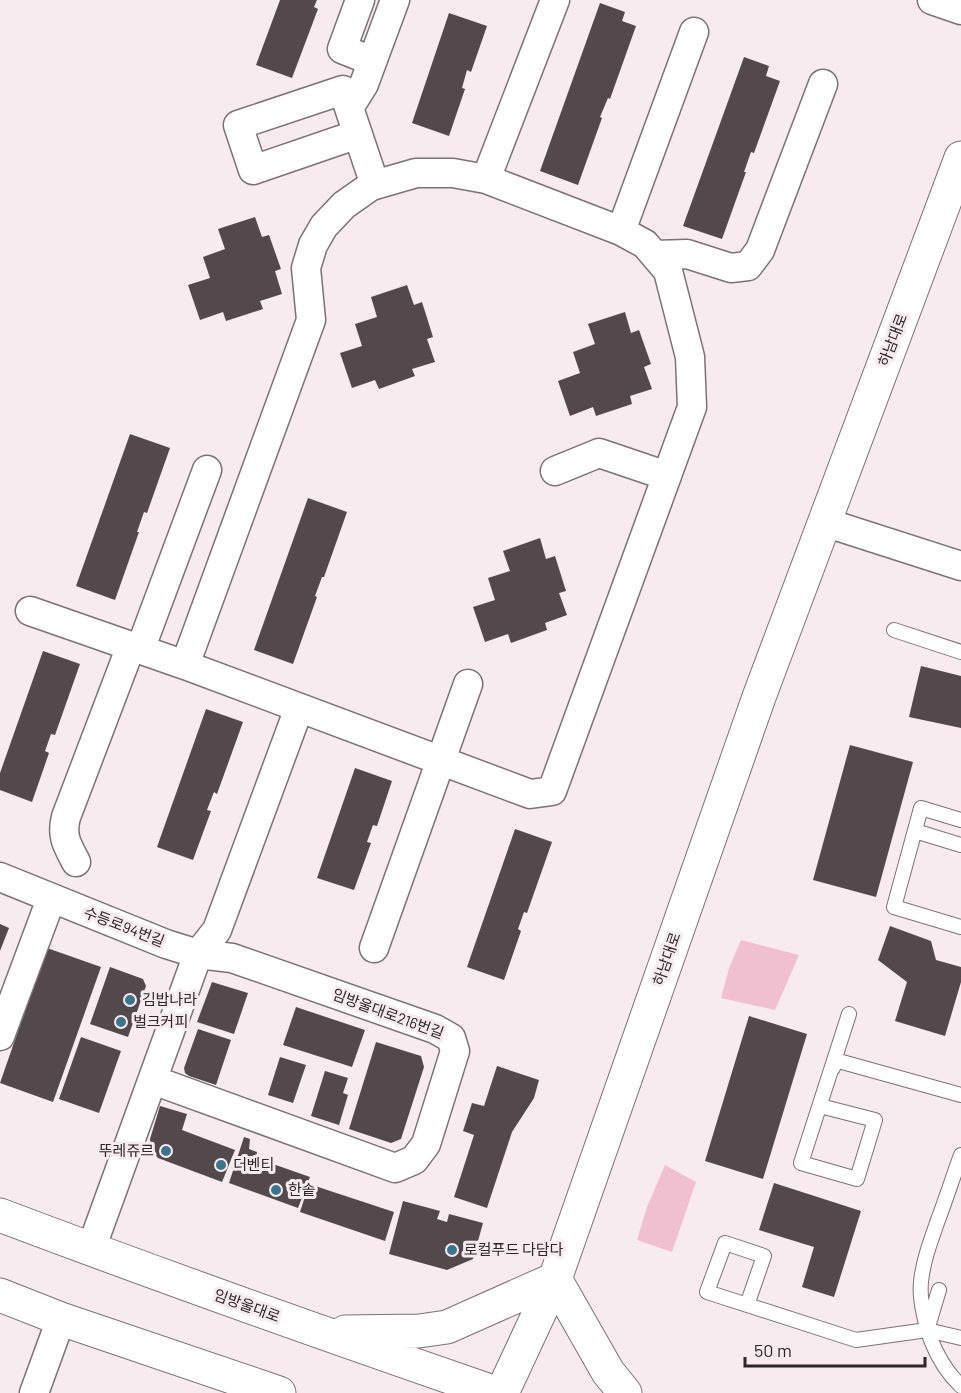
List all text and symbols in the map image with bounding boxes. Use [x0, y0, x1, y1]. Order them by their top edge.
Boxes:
street label: 하남대로 [874, 311, 910, 369]
street label: 수등로94번길 [81, 902, 167, 950]
street label: 하남대로 [649, 930, 684, 988]
street label: 임방울대로216번길 [330, 985, 447, 1042]
place label: 김밥나라 [142, 990, 197, 1008]
marker: 김밥나라 [123, 993, 137, 1007]
place label: 벌크커피 [133, 1012, 188, 1030]
marker: 벌크커피 [114, 1015, 128, 1029]
place label: 뚜레쥬르 [99, 1141, 154, 1159]
marker: 뚜레쥬르 [159, 1144, 173, 1158]
place label: 더벤티 [233, 1155, 274, 1173]
marker: 더벤티 [214, 1158, 228, 1172]
place label: 한솥 [288, 1180, 316, 1198]
marker: 한솥 [269, 1183, 283, 1197]
place label: 로컬푸드 다담다 [464, 1240, 564, 1258]
marker: 로컬푸드 다담다 [445, 1243, 459, 1257]
street label: 임방울대로 [212, 1285, 283, 1325]
scale bar [745, 1330, 925, 1368]
text: 50 m [754, 1339, 792, 1361]

